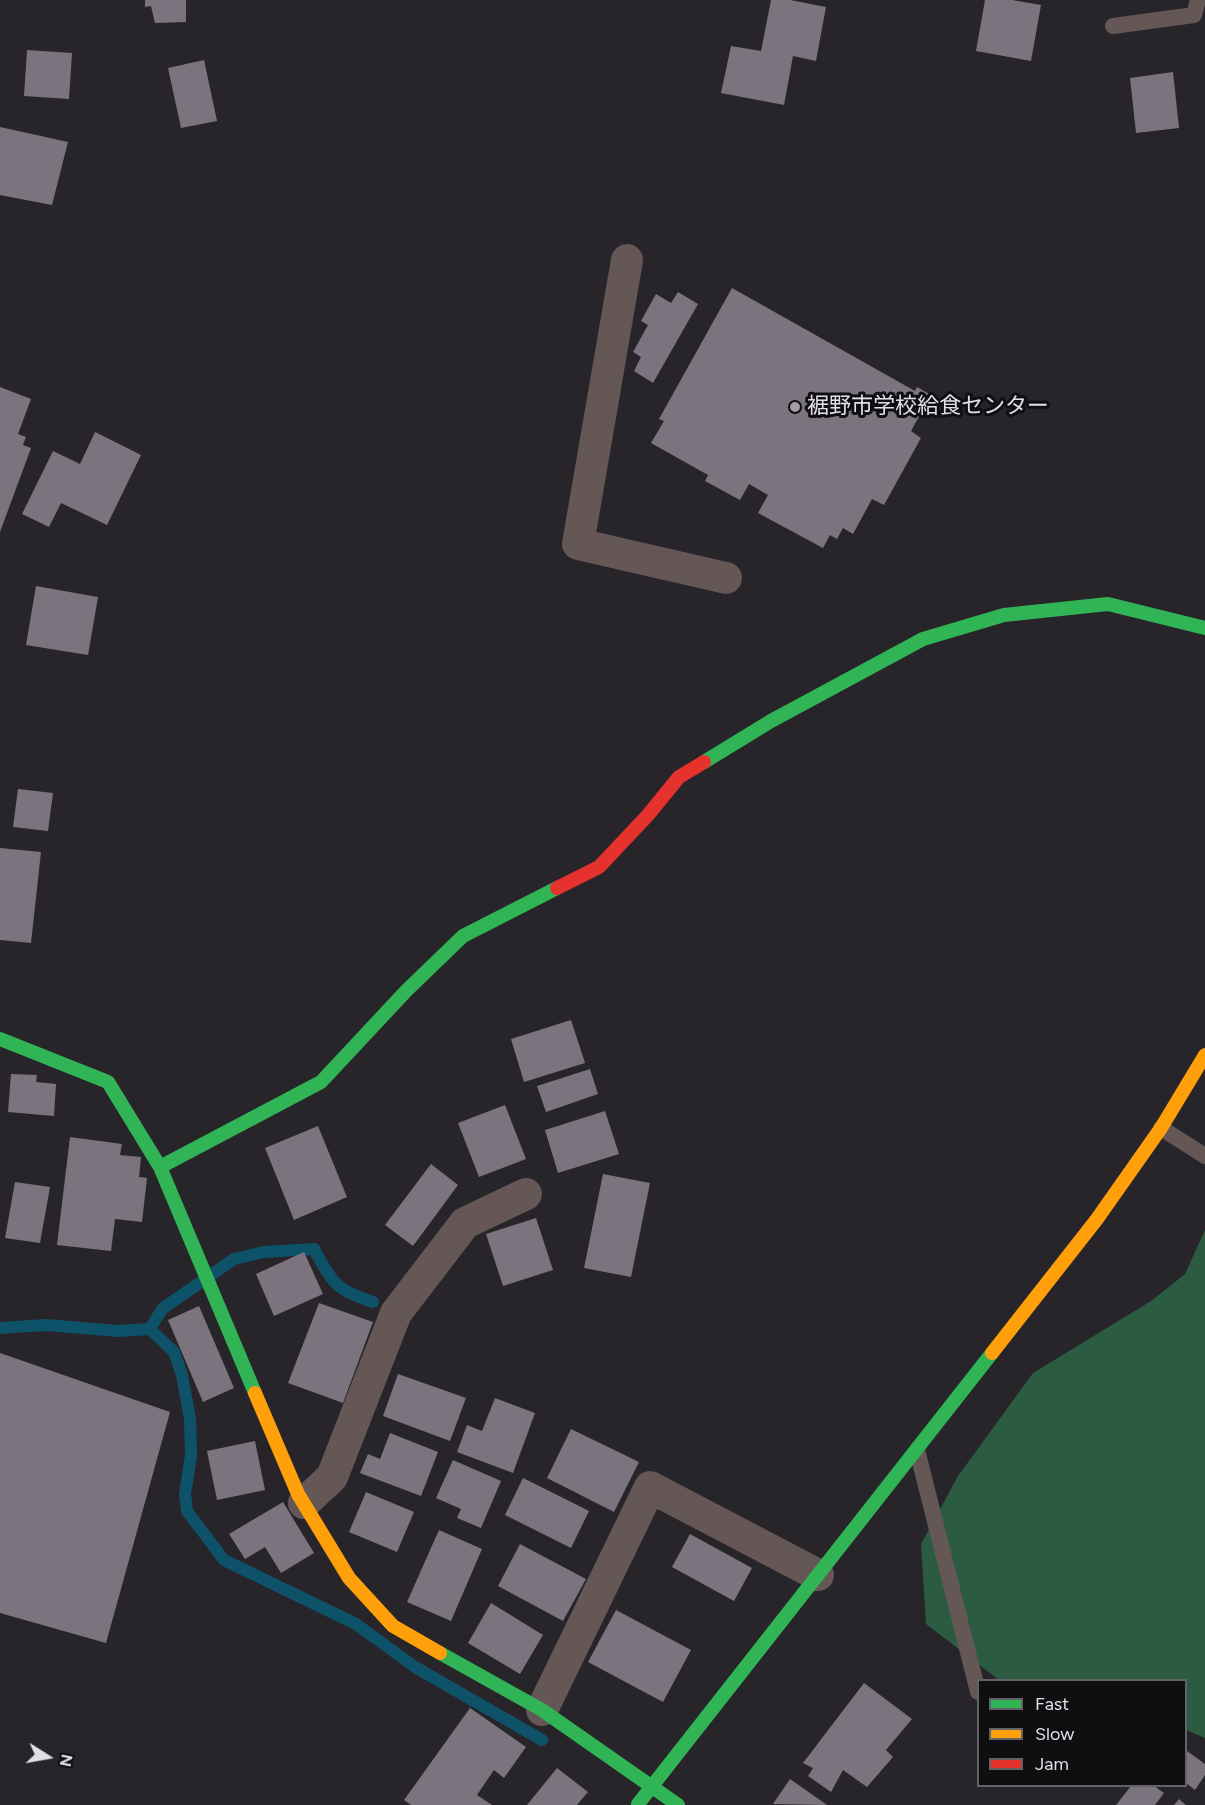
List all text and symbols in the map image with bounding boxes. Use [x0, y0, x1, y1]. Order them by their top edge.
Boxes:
place label: 裾野市学校給食センター [807, 394, 1049, 420]
marker: 裾野市学校給食センター [788, 400, 802, 414]
legend [977, 1679, 1187, 1787]
text: Fast [1035, 1693, 1069, 1715]
text: Slow [1035, 1723, 1074, 1745]
north arrow [18, 1727, 78, 1787]
text: N [56, 1753, 77, 1768]
text: Jam [1035, 1753, 1069, 1775]

